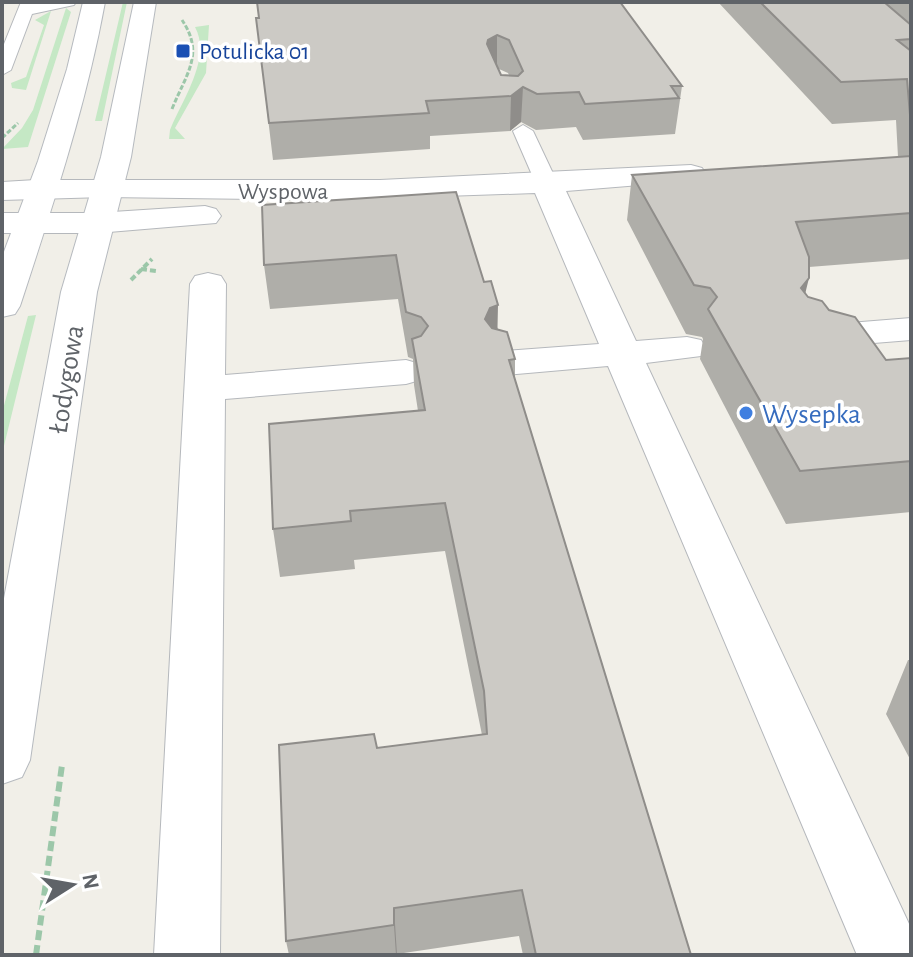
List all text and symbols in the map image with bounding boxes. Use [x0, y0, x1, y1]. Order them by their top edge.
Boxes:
place label: Potulicka 01 [199, 40, 310, 64]
marker: Potulicka 01 [174, 42, 192, 60]
street label: Wyspowa [238, 180, 328, 204]
street label: Łodygowa [45, 323, 89, 436]
place label: Wysepka [762, 401, 861, 429]
marker: Wysepka [737, 404, 755, 422]
north arrow [32, 845, 112, 925]
text: N [78, 872, 103, 891]

